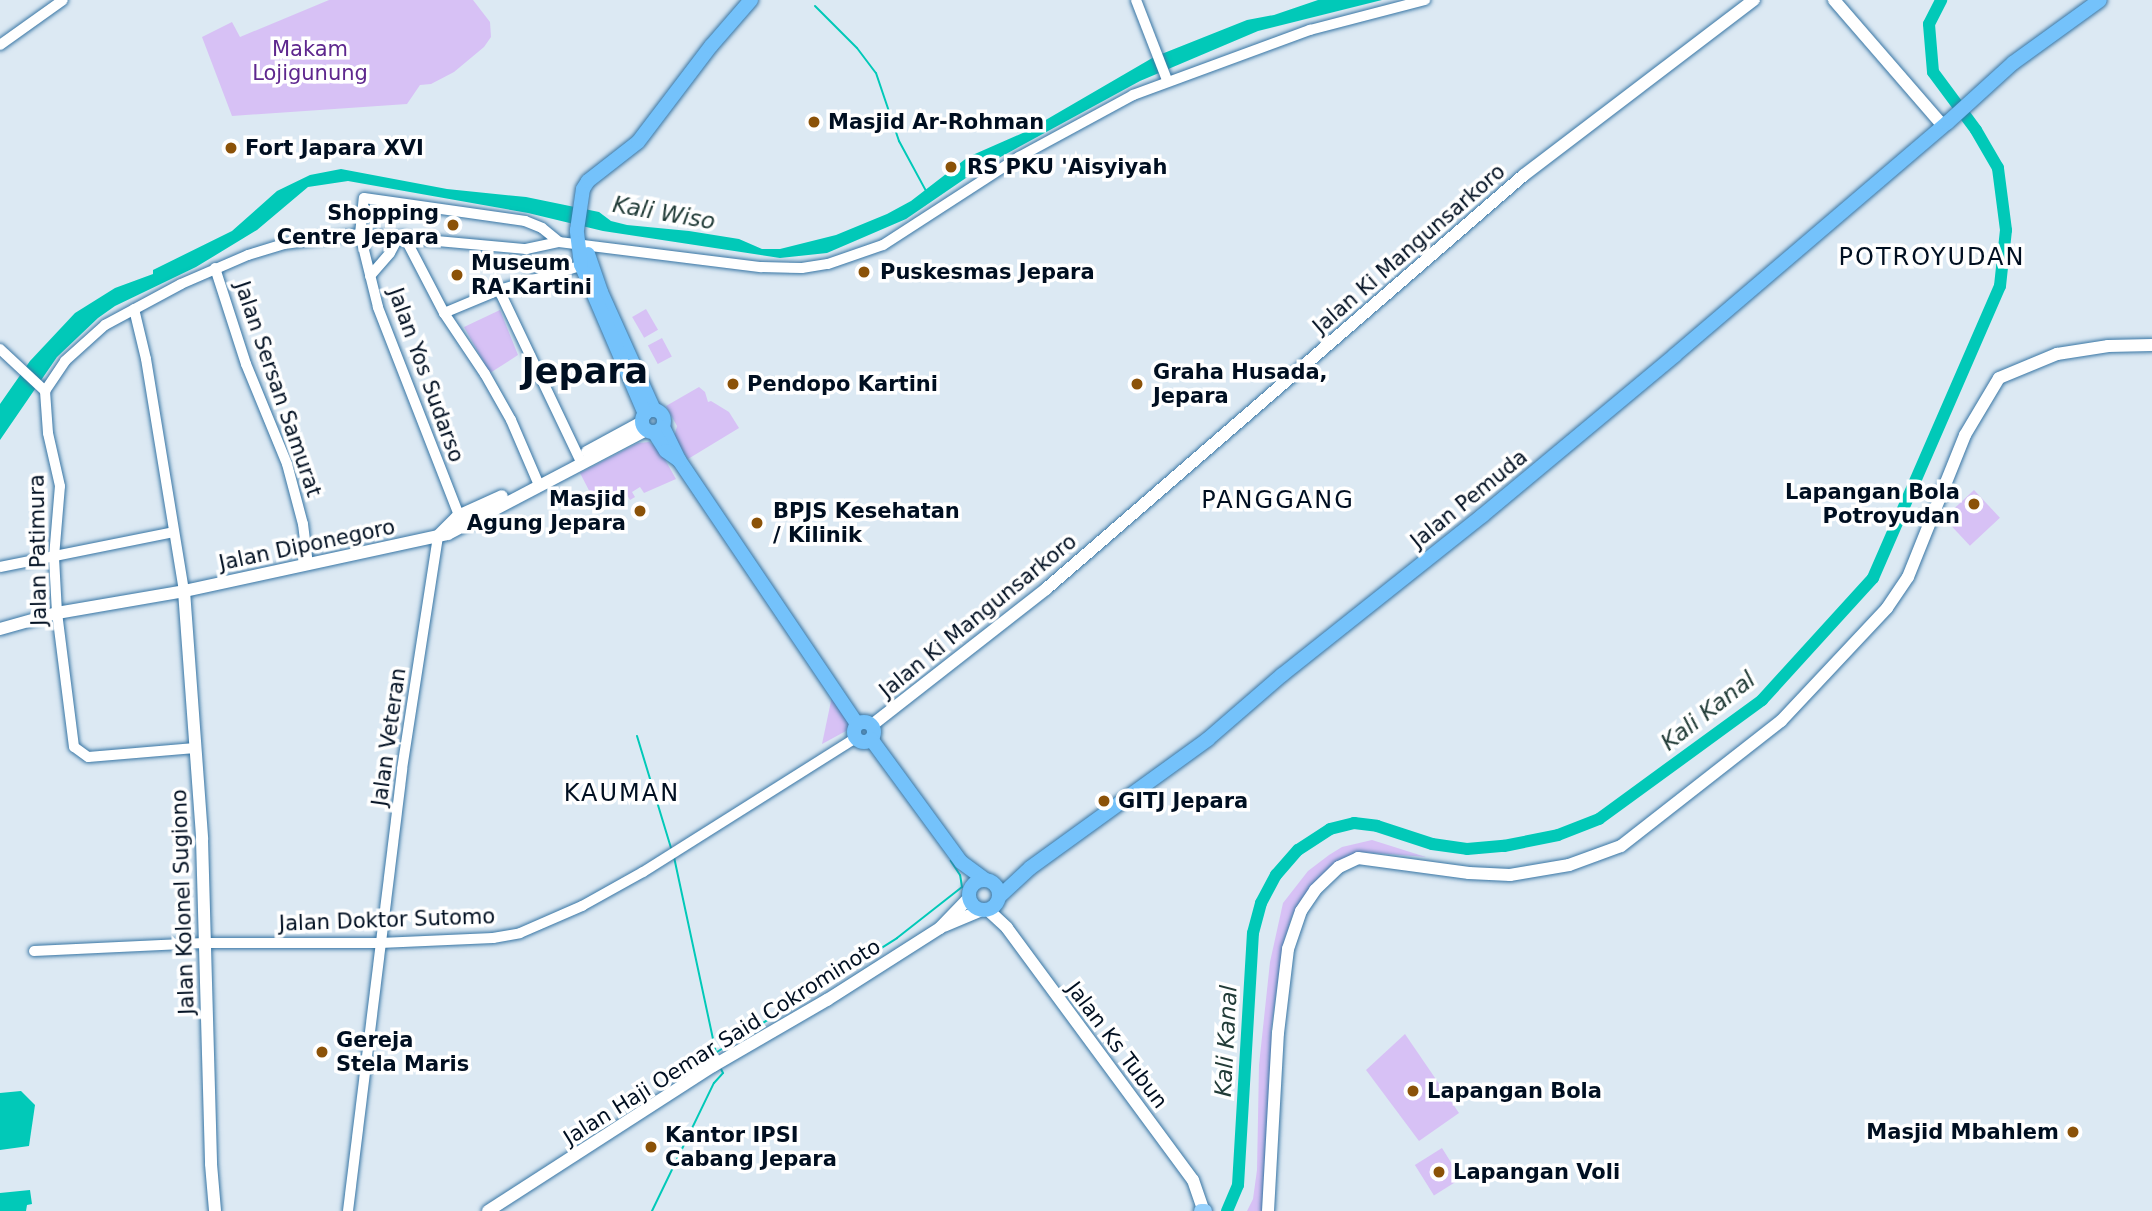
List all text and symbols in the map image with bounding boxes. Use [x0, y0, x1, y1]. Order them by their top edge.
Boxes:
park label: Makam Lojigunung [252, 36, 368, 86]
place label: Masjid Ar-Rohman [828, 109, 1044, 135]
marker: Masjid Ar-Rohman [806, 114, 822, 130]
place label: Fort Japara XVI [245, 135, 424, 161]
marker: Fort Japara XVI [223, 140, 239, 156]
place label: RS PKU 'Aisyiyah [967, 154, 1167, 180]
marker: RS PKU 'Aisyiyah [941, 157, 961, 177]
street label: Jalan Ki Mangunsarkoro [1308, 159, 1510, 339]
water label: Kali Wiso [611, 190, 717, 236]
place label: Shopping Centre Jepara [277, 200, 439, 250]
marker: Shopping Centre Jepara [445, 217, 461, 233]
district label: POTROYUDAN [1840, 244, 2024, 272]
place label: Museum RA.Kartini [471, 250, 592, 300]
place label: Puskesmas Jepara [880, 259, 1095, 285]
marker: Puskesmas Jepara [854, 262, 874, 282]
marker: Museum RA.Kartini [449, 267, 465, 283]
street label: Jalan Sersan Samurat [229, 278, 327, 500]
street label: Jalan Yos Sudarso [383, 284, 469, 466]
district label: Jepara [522, 350, 648, 392]
place label: Graha Husada, Jepara [1153, 359, 1328, 409]
place label: Pendopo Kartini [747, 371, 938, 397]
marker: Graha Husada, Jepara [1127, 374, 1147, 394]
marker: Pendopo Kartini [725, 376, 741, 392]
street label: Jalan Pemuda [1406, 444, 1532, 554]
street label: Jalan Patimura [24, 474, 52, 626]
place label: Lapangan Bola Potroyudan [1785, 479, 1960, 529]
place label: Masjid Agung Jepara [467, 486, 626, 536]
district label: PANGGANG [1202, 487, 1354, 515]
marker: Lapangan Bola Potroyudan [1966, 496, 1982, 512]
place label: BPJS Kesehatan / Kilinik [773, 498, 960, 548]
marker: Masjid Agung Jepara [632, 503, 648, 519]
marker: BPJS Kesehatan / Kilinik [747, 513, 767, 533]
street label: Jalan Diponegoro [217, 514, 397, 576]
street label: Jalan Ki Mangunsarkoro [874, 529, 1082, 703]
street label: Jalan Veteran [367, 666, 411, 808]
water label: Kali Kanal [1655, 666, 1761, 756]
district label: KAUMAN [565, 780, 679, 808]
place label: GITJ Jepara [1118, 788, 1248, 814]
street label: Jalan Kolonel Sugiono [166, 789, 200, 1015]
marker: GITJ Jepara [1096, 793, 1112, 809]
street label: Jalan Doktor Sutomo [278, 904, 496, 936]
street label: Jalan Haji Oemar Said Cokrominoto [559, 934, 885, 1150]
street label: Jalan Ks Tubun [1061, 977, 1173, 1113]
water label: Kali Kanal [1209, 984, 1243, 1098]
place label: Gereja Stela Maris [336, 1027, 469, 1077]
marker: Gereja Stela Maris [314, 1044, 330, 1060]
place label: Lapangan Bola [1427, 1078, 1602, 1104]
marker: Lapangan Bola [1405, 1083, 1421, 1099]
place label: Masjid Mbahlem [1866, 1119, 2059, 1145]
place label: Kantor IPSI Cabang Jepara [665, 1122, 837, 1172]
marker: Masjid Mbahlem [2065, 1124, 2081, 1140]
marker: Kantor IPSI Cabang Jepara [643, 1139, 659, 1155]
place label: Lapangan Voli [1453, 1159, 1620, 1185]
marker: Lapangan Voli [1431, 1164, 1447, 1180]

